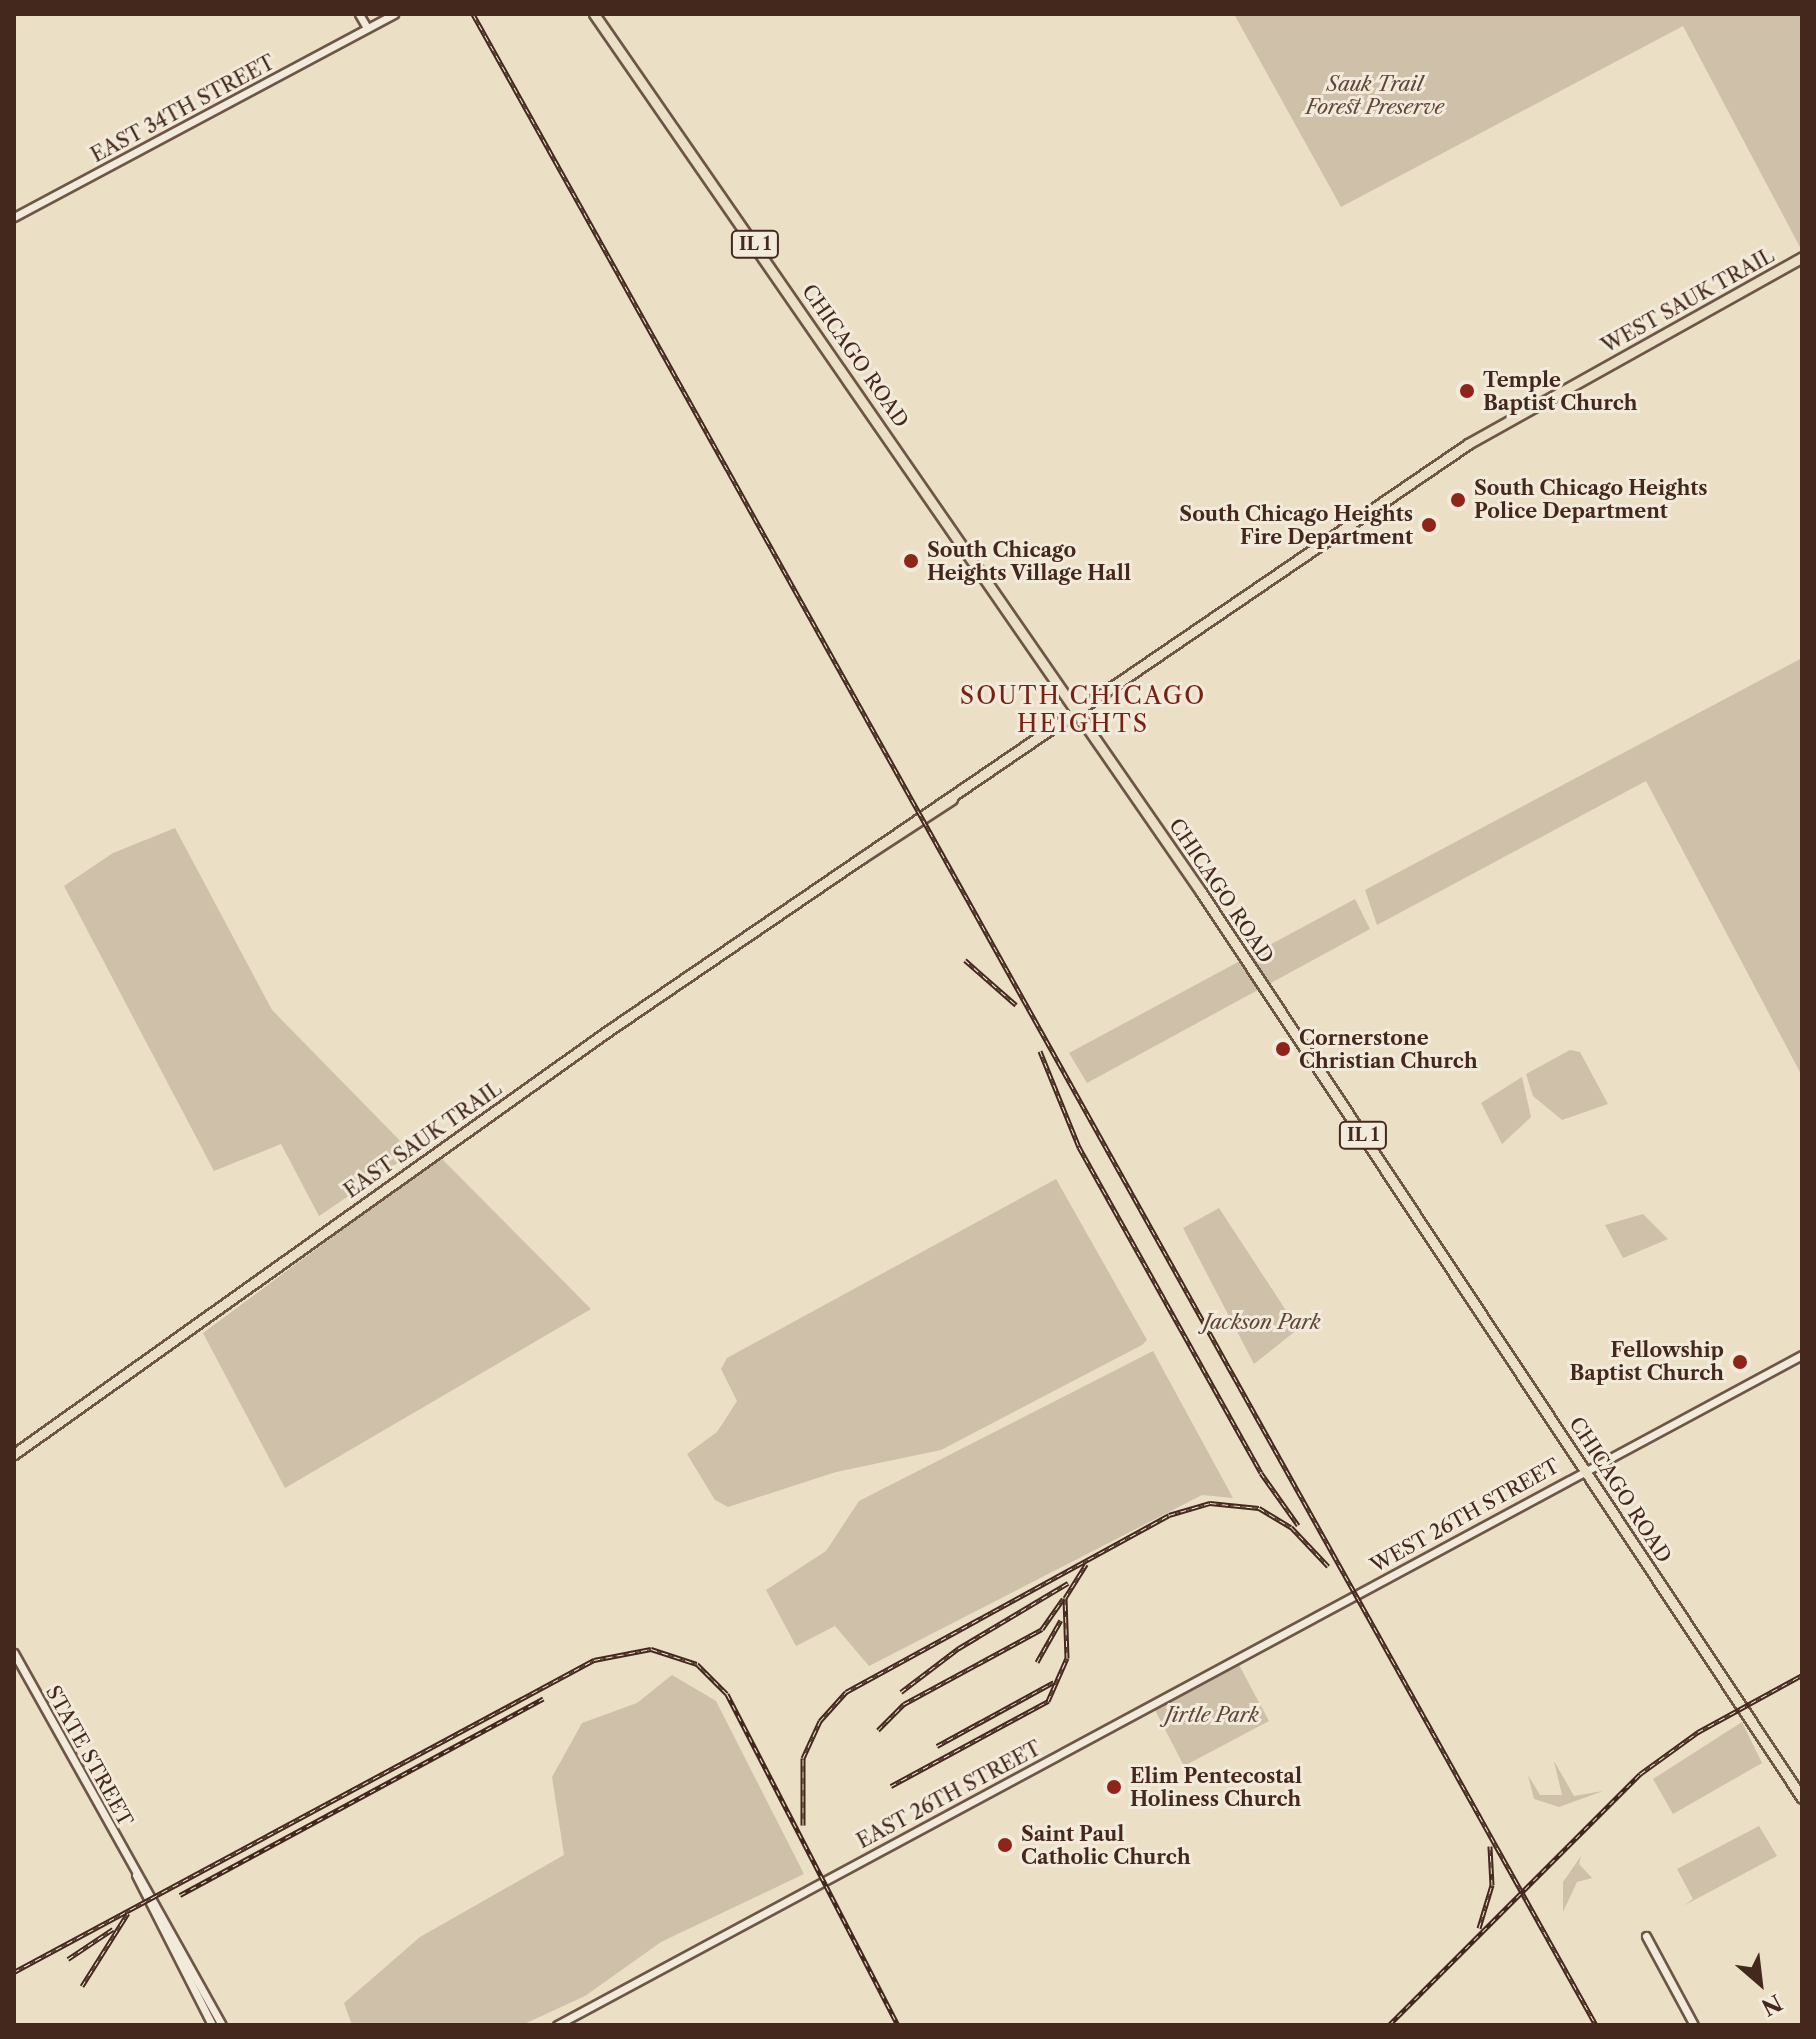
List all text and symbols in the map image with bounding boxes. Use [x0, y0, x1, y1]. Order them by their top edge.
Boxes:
street label: EAST 34TH STREET [87, 50, 279, 168]
park label: Sauk Trail Forest Preserve [1306, 72, 1444, 119]
road number: IL 1 [729, 230, 781, 258]
street label: WEST SAUK TRAIL [1597, 243, 1779, 359]
street label: CHICAGO ROAD [797, 280, 913, 432]
place label: Temple Baptist Church [1483, 368, 1637, 415]
marker: Temple Baptist Church [1458, 382, 1476, 400]
place label: South Chicago Heights Police Department [1474, 476, 1708, 523]
marker: South Chicago Heights Police Department [1449, 491, 1467, 509]
place label: South Chicago Heights Fire Department [1179, 502, 1413, 549]
marker: South Chicago Heights Fire Department [1420, 516, 1438, 534]
place label: South Chicago Heights Village Hall [927, 538, 1132, 585]
marker: South Chicago Heights Village Hall [902, 552, 920, 570]
district label: SOUTH CHICAGO HEIGHTS [960, 682, 1206, 738]
street label: CHICAGO ROAD [1164, 814, 1278, 968]
place label: Cornerstone Christian Church [1299, 1026, 1478, 1073]
marker: Cornerstone Christian Church [1274, 1040, 1292, 1058]
street label: EAST SAUK TRAIL [339, 1076, 507, 1204]
road number: IL 1 [1337, 1121, 1389, 1149]
park label: Jackson Park [1203, 1310, 1321, 1334]
place label: Fellowship Baptist Church [1570, 1338, 1724, 1385]
marker: Fellowship Baptist Church [1731, 1353, 1749, 1371]
street label: CHICAGO ROAD [1564, 1413, 1676, 1567]
street label: WEST 26TH STREET [1366, 1454, 1564, 1578]
street label: STATE STREET [40, 1682, 138, 1830]
park label: Jirtle Park [1165, 1703, 1259, 1727]
street label: EAST 26TH STREET [853, 1736, 1045, 1854]
place label: Elim Pentecostal Holiness Church [1130, 1764, 1302, 1811]
marker: Elim Pentecostal Holiness Church [1105, 1778, 1123, 1796]
place label: Saint Paul Catholic Church [1021, 1822, 1191, 1869]
marker: Saint Paul Catholic Church [996, 1836, 1014, 1854]
north arrow [1720, 1943, 1800, 2023]
text: N [1757, 1988, 1786, 2021]

